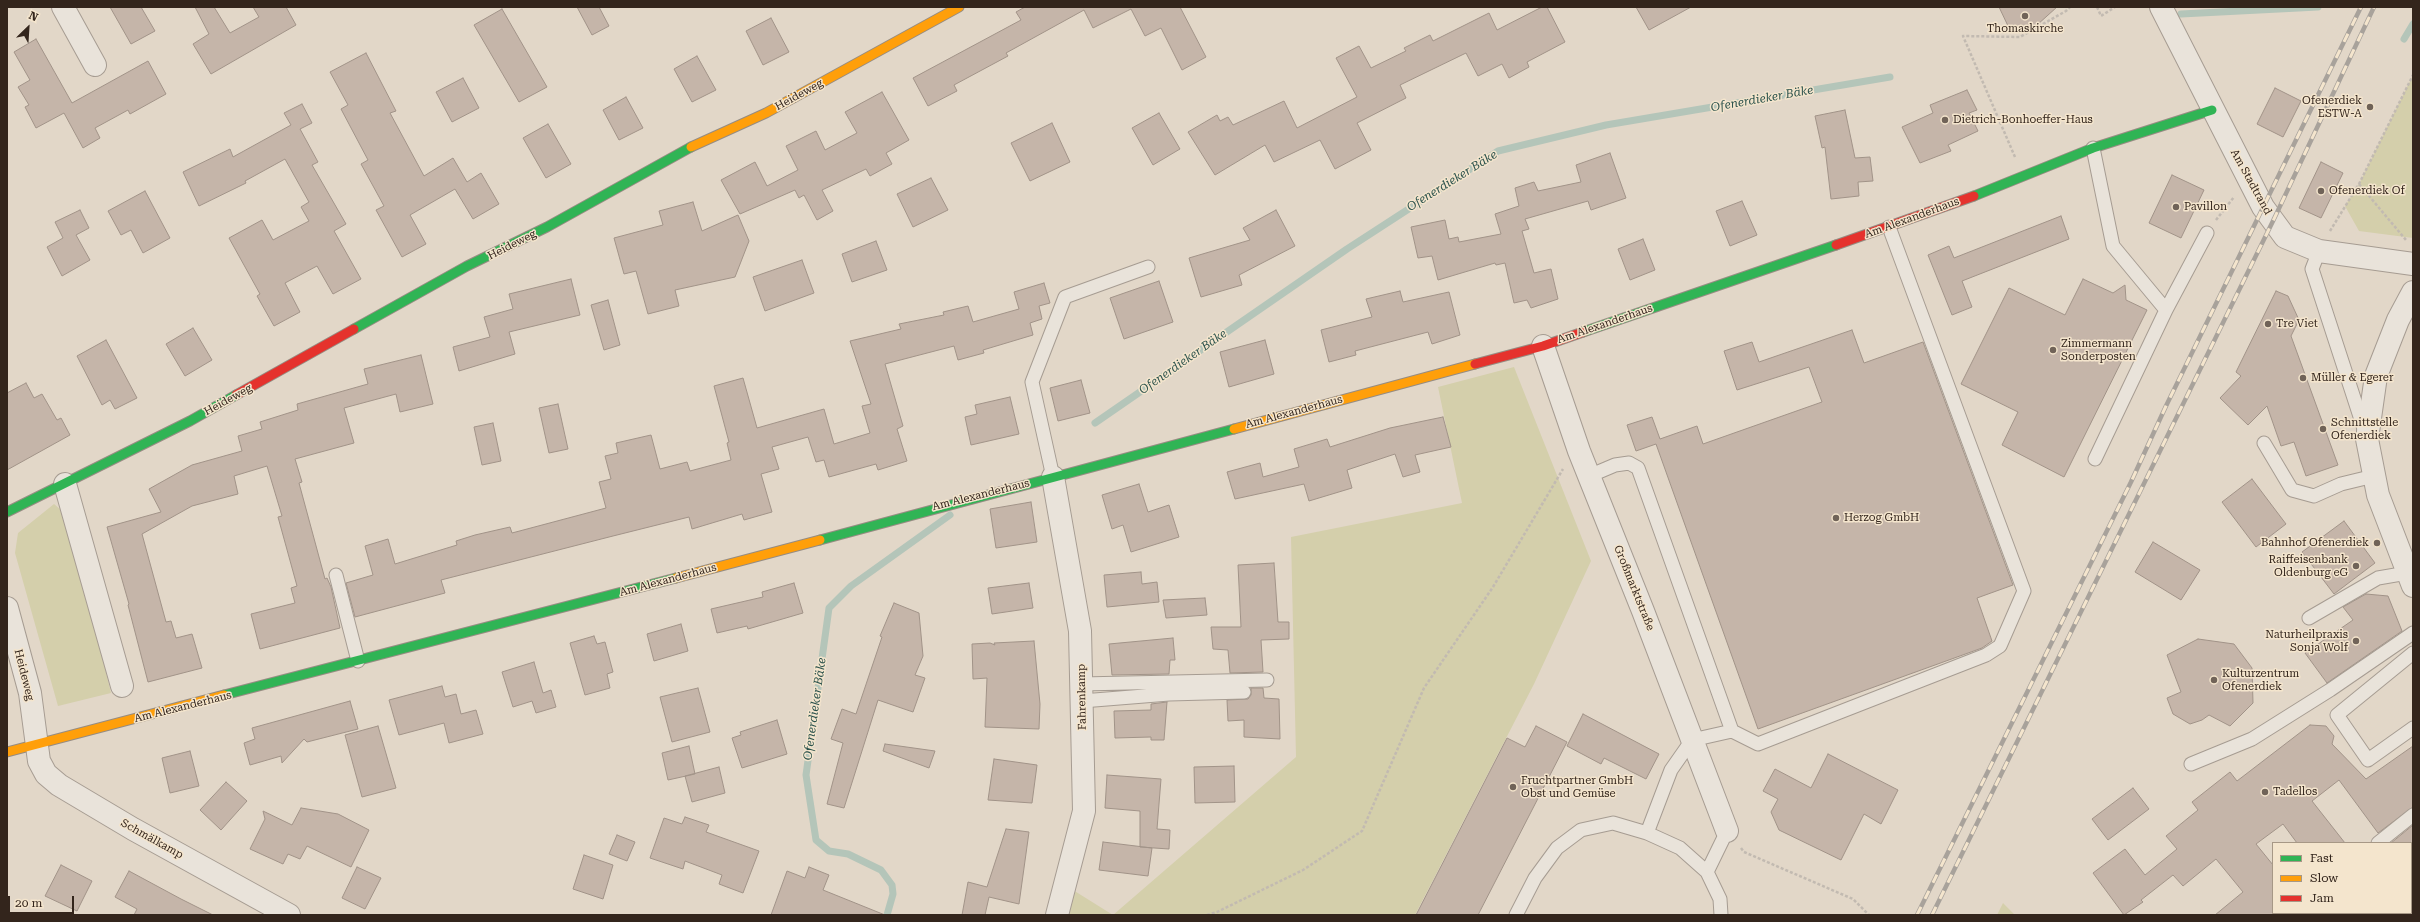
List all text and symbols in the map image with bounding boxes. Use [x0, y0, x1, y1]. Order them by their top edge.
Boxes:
north arrow [8, 8, 48, 48]
text: N [27, 9, 40, 24]
marker: Thomaskirche [2020, 11, 2030, 21]
place label: Thomaskirche [1987, 22, 2063, 36]
street label: Heideweg [773, 76, 825, 114]
water label: Ofenerdieker Bäke [1710, 83, 1814, 115]
place label: Ofenerdiek ESTW-A [2302, 94, 2362, 120]
marker: Ofenerdiek ESTW-A [2365, 102, 2375, 112]
place label: Dietrich-Bonhoeffer-Haus [1953, 113, 2093, 127]
marker: Dietrich-Bonhoeffer-Haus [1940, 115, 1950, 125]
water label: Ofenerdieker Bäke [1404, 147, 1500, 215]
street label: Am Stadtrand [2228, 147, 2274, 217]
place label: Ofenerdiek Of [2329, 184, 2405, 198]
marker: Ofenerdiek Of [2316, 186, 2326, 196]
street label: Am Alexanderhaus [1863, 195, 1961, 241]
place label: Pavillon [2184, 200, 2227, 214]
marker: Pavillon [2171, 202, 2181, 212]
street label: Heideweg [486, 227, 538, 263]
street label: Am Alexanderhaus [1556, 302, 1654, 346]
place label: Tre Viet [2276, 317, 2318, 331]
marker: Tre Viet [2263, 319, 2273, 329]
water label: Ofenerdieker Bäke [1136, 326, 1230, 398]
place label: Zimmermann Sonderposten [2061, 337, 2136, 363]
marker: Zimmermann Sonderposten [2048, 345, 2058, 355]
place label: Müller & Egerer [2311, 371, 2393, 385]
marker: Müller & Egerer [2298, 373, 2308, 383]
street label: Heideweg [202, 381, 254, 419]
street label: Am Alexanderhaus [1244, 393, 1344, 431]
place label: Schnittstelle Ofenerdiek [2331, 416, 2398, 442]
marker: Schnittstelle Ofenerdiek [2318, 424, 2328, 434]
street label: Am Alexanderhaus [931, 477, 1031, 513]
place label: Herzog GmbH [1844, 511, 1919, 525]
marker: Herzog GmbH [1831, 513, 1841, 523]
place label: Bahnhof Ofenerdiek [2261, 536, 2369, 550]
marker: Bahnhof Ofenerdiek [2372, 538, 2382, 548]
street label: Großmarktstraße [1611, 543, 1657, 633]
place label: Raiffeisenbank Oldenburg eG [2268, 553, 2348, 579]
street label: Am Alexanderhaus [618, 561, 718, 599]
marker: Raiffeisenbank Oldenburg eG [2351, 561, 2361, 571]
place label: Naturheilpraxis Sonja Wolf [2265, 628, 2348, 654]
marker: Naturheilpraxis Sonja Wolf [2351, 636, 2361, 646]
street label: Heideweg [11, 648, 37, 702]
water label: Ofenerdieker Bäke [801, 657, 829, 761]
street label: Fahrenkamp [1075, 664, 1089, 730]
place label: Kulturzentrum Ofenerdiek [2222, 667, 2299, 693]
marker: Kulturzentrum Ofenerdiek [2209, 675, 2219, 685]
street label: Am Alexanderhaus [133, 689, 233, 725]
place label: Fruchtpartner GmbH Obst und Gemüse [1521, 774, 1633, 800]
marker: Fruchtpartner GmbH Obst und Gemüse [1508, 782, 1518, 792]
place label: Tadellos [2273, 785, 2317, 799]
marker: Tadellos [2260, 787, 2270, 797]
street label: Schmälkamp [118, 816, 186, 862]
legend [2272, 842, 2412, 914]
text: Fast [2310, 851, 2333, 865]
text: Slow [2310, 871, 2338, 885]
scale bar [10, 888, 76, 914]
text: Jam [2310, 891, 2334, 905]
text: 20 m [15, 896, 42, 910]

